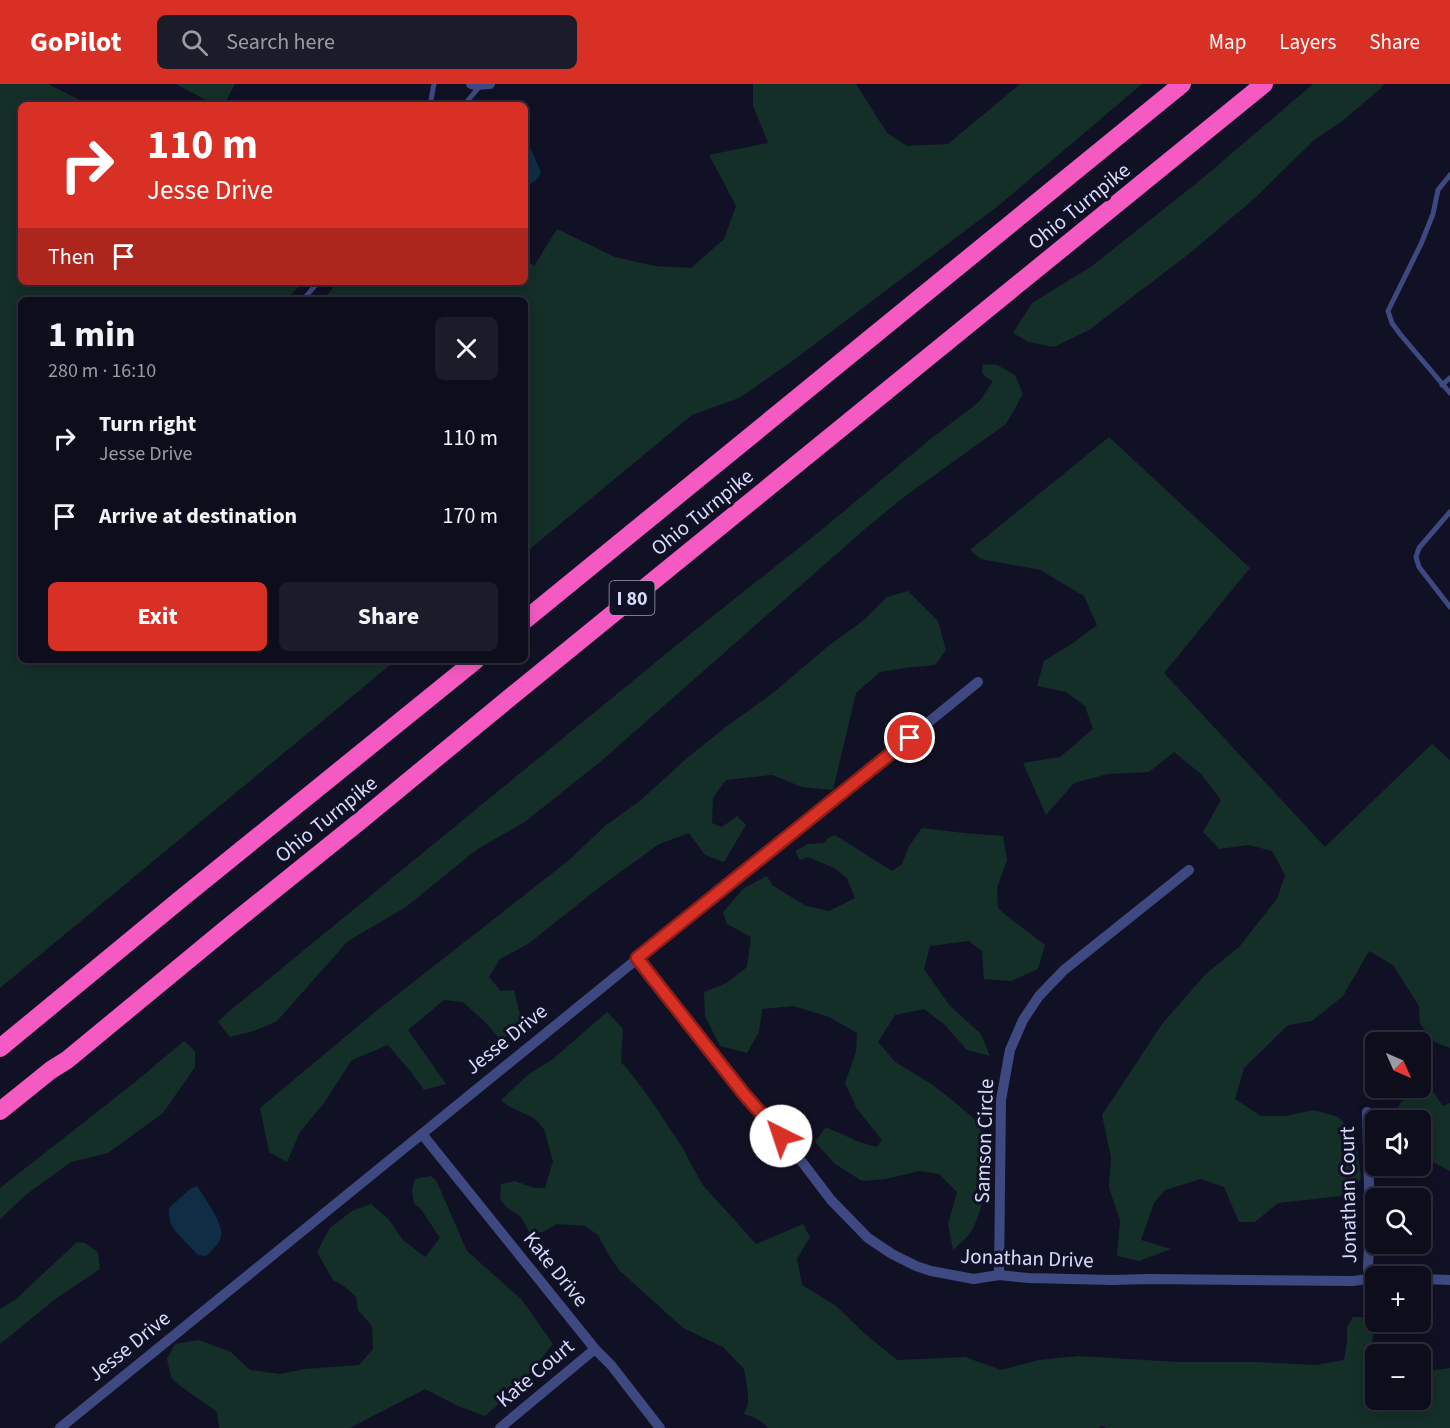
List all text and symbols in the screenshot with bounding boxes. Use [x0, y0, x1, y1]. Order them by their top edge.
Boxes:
search box [157, 15, 577, 69]
text: GoPilot [30, 22, 121, 62]
icon: search [178, 26, 211, 59]
text: Search here [226, 26, 335, 58]
text: Map [1209, 27, 1246, 57]
text: Layers [1279, 27, 1336, 57]
text: Share [1369, 27, 1420, 57]
text: 110 m [147, 115, 258, 175]
icon: right [48, 126, 126, 204]
street label: Ohio Turnpike [1021, 155, 1137, 257]
text: Jesse Drive [147, 171, 273, 210]
icon: arrive [107, 240, 140, 273]
text: Then [48, 241, 95, 273]
text: 1 min [48, 309, 136, 360]
button: close [435, 317, 498, 380]
text: 280 m · 16:10 [48, 357, 156, 385]
text: Turn right [99, 408, 196, 440]
icon: right [48, 422, 81, 455]
text: 110 m [443, 422, 498, 454]
text: Jesse Drive [99, 440, 193, 468]
street label: Ohio Turnpike [644, 461, 760, 563]
icon: arrive [48, 500, 81, 533]
text: Arrive at destination [99, 500, 297, 532]
text: 170 m [443, 500, 498, 532]
road number: I 80 [610, 581, 654, 615]
button: Exit [48, 582, 267, 651]
button: Share [279, 582, 498, 651]
pin [884, 712, 935, 763]
icon: arrive [893, 721, 926, 754]
street label: Ohio Turnpike [268, 768, 384, 870]
street label: Jesse Drive [458, 996, 554, 1082]
north arrow [1365, 1032, 1431, 1098]
map controls [1365, 1032, 1431, 1410]
street label: Samson Circle [967, 1078, 1001, 1204]
position arrow [749, 1104, 813, 1168]
button: sound [1365, 1110, 1431, 1176]
street label: Jonathan Court [1332, 1126, 1364, 1264]
button: search [1365, 1188, 1431, 1254]
street label: Kate Drive [516, 1225, 596, 1313]
street label: Jonathan Drive [960, 1241, 1094, 1275]
button: + [1365, 1266, 1431, 1332]
street label: Jesse Drive [81, 1303, 177, 1389]
street label: Kate Court [490, 1332, 580, 1414]
button: − [1365, 1344, 1431, 1410]

